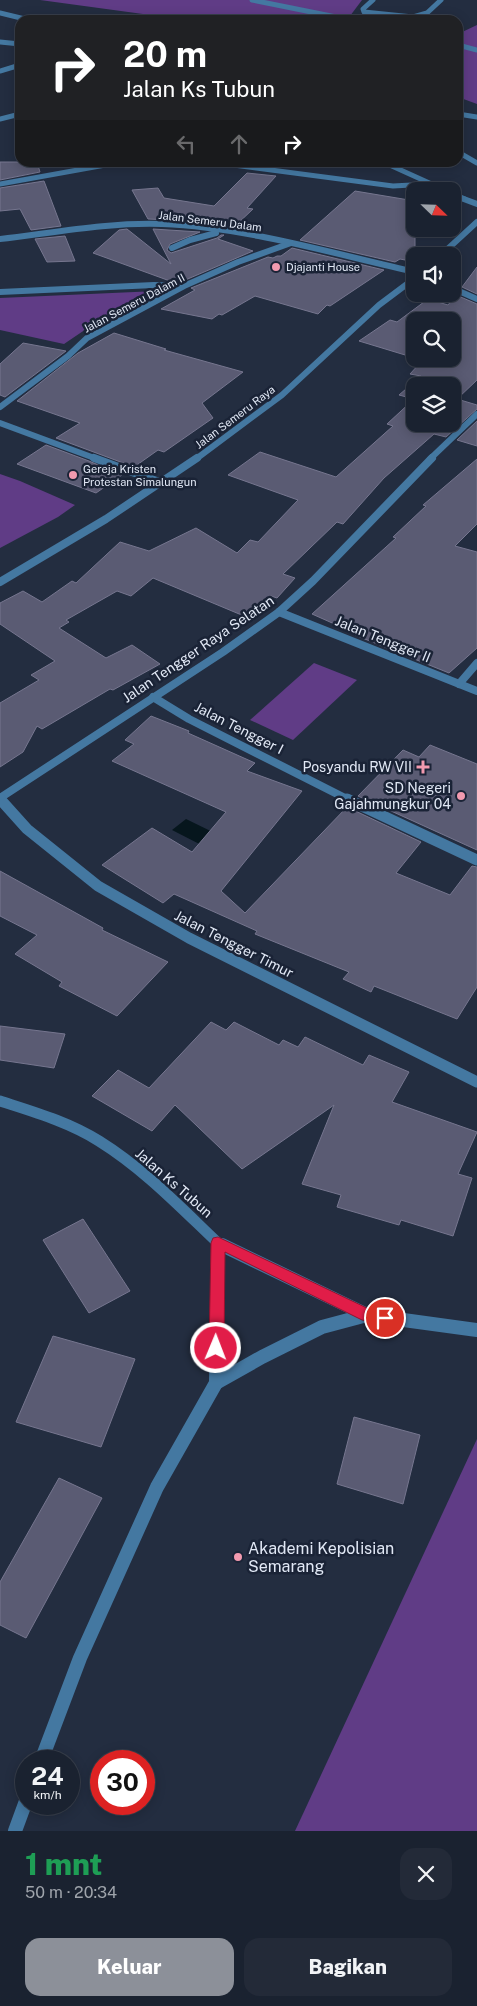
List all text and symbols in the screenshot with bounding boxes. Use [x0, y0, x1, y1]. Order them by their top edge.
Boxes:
text: 20 m [123, 34, 207, 75]
icon: right [40, 35, 105, 100]
text: Jalan Ks Tubun [123, 76, 275, 102]
icon: left [172, 130, 200, 158]
icon: ahead [225, 130, 253, 158]
icon: right [278, 130, 306, 158]
north arrow [406, 182, 461, 238]
map controls [406, 182, 461, 432]
street label: Jalan Semeru Dalam [158, 209, 262, 233]
button: sound [406, 247, 461, 302]
marker: Djajanti House [270, 261, 282, 273]
place label: Djajanti House [286, 261, 360, 273]
street label: Jalan Semeru Dalam II [81, 271, 187, 335]
button: search [406, 312, 461, 367]
button: layers [406, 377, 461, 432]
street label: Jalan Semeru Raya [193, 383, 277, 451]
place label: Gereja Kristen Protestan Simalungun [83, 463, 196, 488]
marker: Gereja Kristen Protestan Simalungun [67, 469, 79, 481]
street label: Jalan Tengger Raya Selatan [119, 592, 277, 706]
street label: Jalan Tengger II [333, 613, 433, 665]
street label: Jalan Tengger I [192, 699, 286, 757]
place label: Posyandu RW VII [302, 759, 412, 775]
marker: Posyandu RW VII [416, 760, 430, 774]
place label: SD Negeri Gajahmungkur 04 [334, 780, 451, 812]
marker: SD Negeri Gajahmungkur 04 [455, 790, 467, 802]
street label: Jalan Tengger Timur [172, 907, 296, 981]
street label: Jalan Ks Tubun [132, 1145, 216, 1221]
pin [364, 1297, 406, 1339]
icon: arrive [371, 1304, 399, 1332]
position arrow [189, 1321, 241, 1373]
place label: Akademi Kepolisian Semarang [248, 1539, 394, 1576]
marker: Akademi Kepolisian Semarang [232, 1551, 244, 1563]
speed limit sign: 30 [90, 1750, 155, 1815]
text: 24 [31, 1761, 64, 1791]
text: km/h [33, 1788, 62, 1802]
text: 1 mnt [25, 1846, 102, 1882]
button: close [400, 1848, 452, 1900]
text: 50 m · 20:34 [25, 1883, 117, 1902]
button: Keluar [25, 1938, 234, 1996]
button: Bagikan [244, 1938, 452, 1996]

